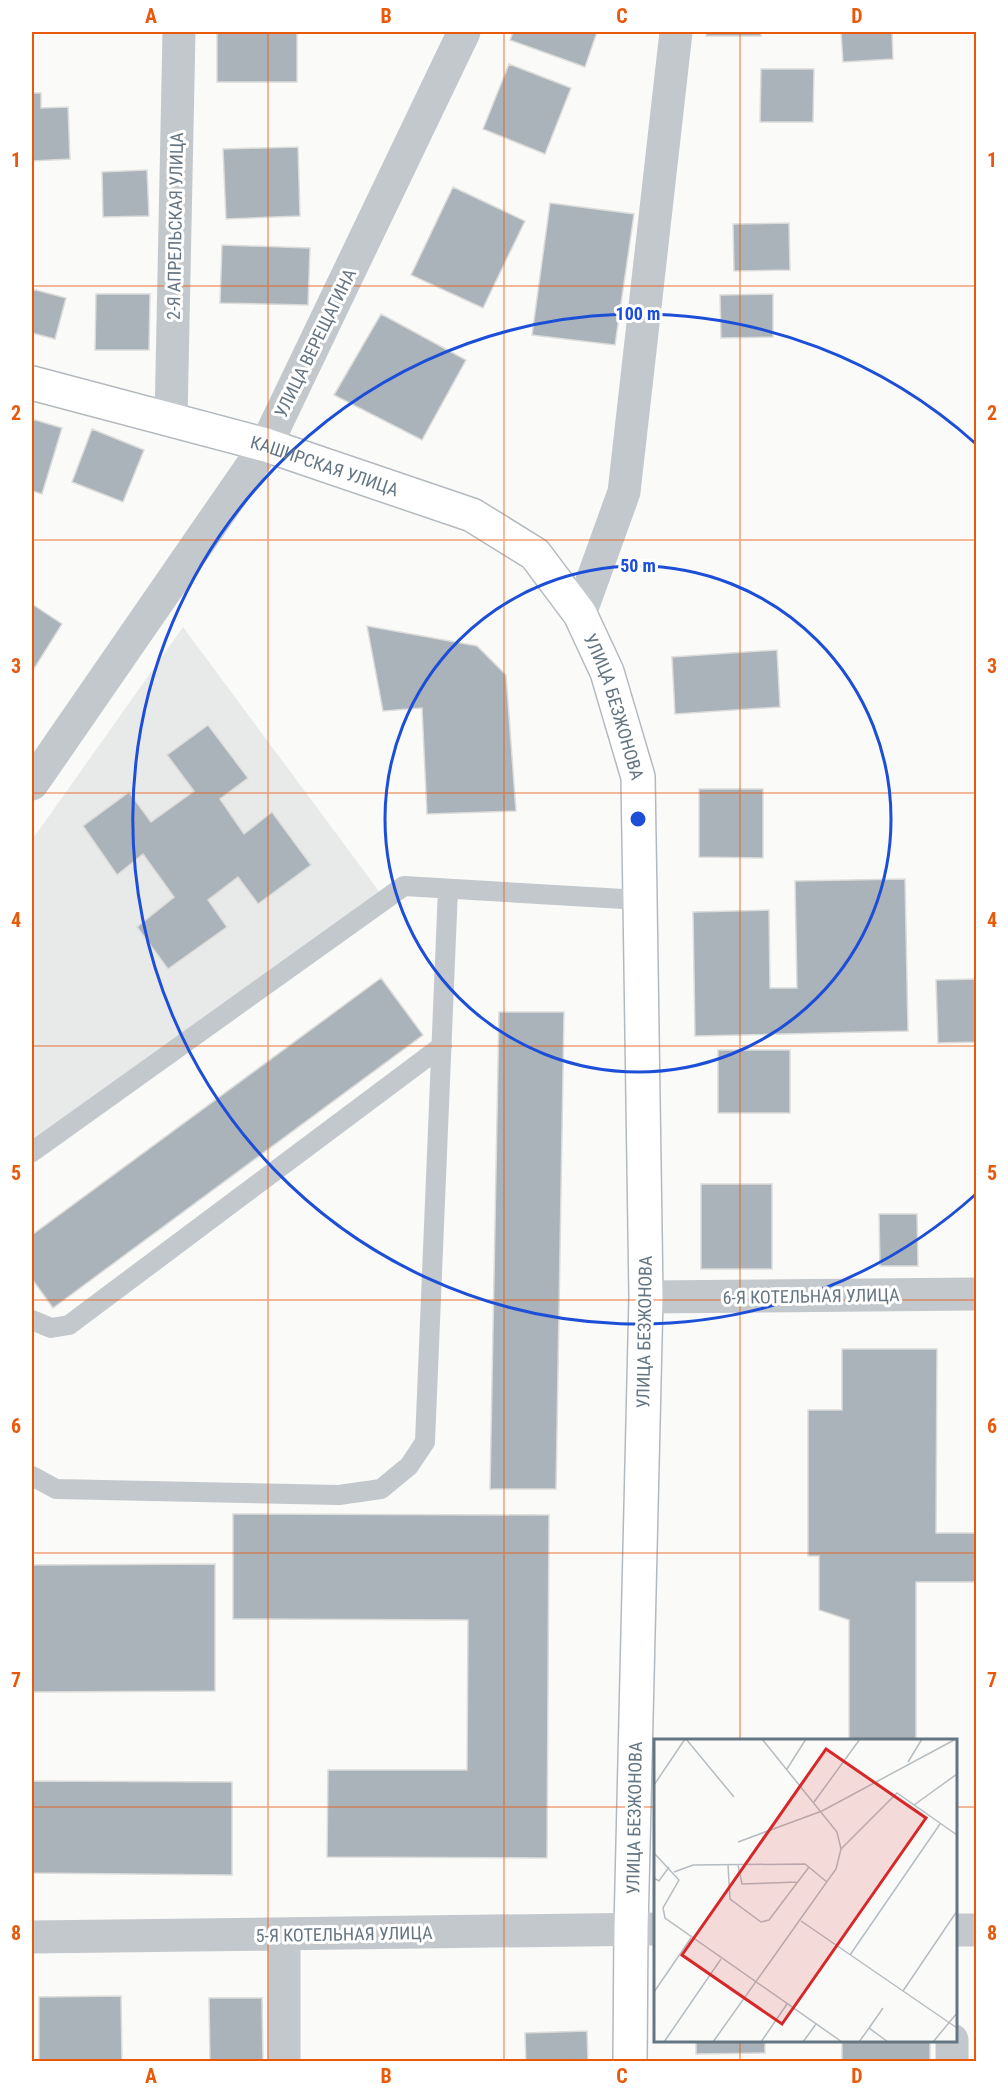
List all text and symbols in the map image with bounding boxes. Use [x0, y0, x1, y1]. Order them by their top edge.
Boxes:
text: A [145, 4, 157, 28]
text: B [380, 4, 392, 28]
text: C [616, 4, 628, 28]
text: D [851, 4, 863, 28]
street label: 2-Я АПРЕЛЬСКАЯ УЛИЦА [163, 131, 187, 320]
text: 1 [11, 148, 21, 172]
text: 1 [987, 148, 997, 172]
street label: УЛИЦА ВЕРЕЩАГИНА [270, 265, 360, 421]
text: 100 m [616, 303, 660, 324]
text: 2 [11, 401, 21, 425]
text: 2 [987, 401, 997, 425]
street label: КАШИРСКАЯ УЛИЦА [248, 431, 402, 500]
text: 50 m [620, 555, 656, 576]
street label: УЛИЦА БЕЗЖОНОВА [580, 630, 649, 783]
text: 3 [11, 654, 21, 678]
text: 3 [987, 654, 997, 678]
centre of rings [628, 809, 648, 829]
text: 4 [11, 908, 21, 932]
text: 4 [987, 908, 997, 932]
text: 5 [11, 1161, 21, 1185]
text: 5 [987, 1161, 997, 1185]
street label: УЛИЦА БЕЗЖОНОВА [632, 1255, 656, 1409]
street label: 6-Я КОТЕЛЬНАЯ УЛИЦА [722, 1284, 900, 1308]
text: 6 [11, 1414, 21, 1438]
text: 6 [987, 1414, 997, 1438]
text: 7 [11, 1668, 21, 1692]
text: 7 [987, 1668, 997, 1692]
inset map [654, 1739, 957, 2042]
street label: УЛИЦА БЕЗЖОНОВА [622, 1741, 646, 1895]
text: 8 [11, 1921, 21, 1945]
text: 8 [987, 1921, 997, 1945]
street label: 5-Я КОТЕЛЬНАЯ УЛИЦА [255, 1922, 433, 1946]
text: A [145, 2064, 157, 2088]
text: B [380, 2064, 392, 2088]
text: C [616, 2064, 628, 2088]
text: D [851, 2064, 863, 2088]

